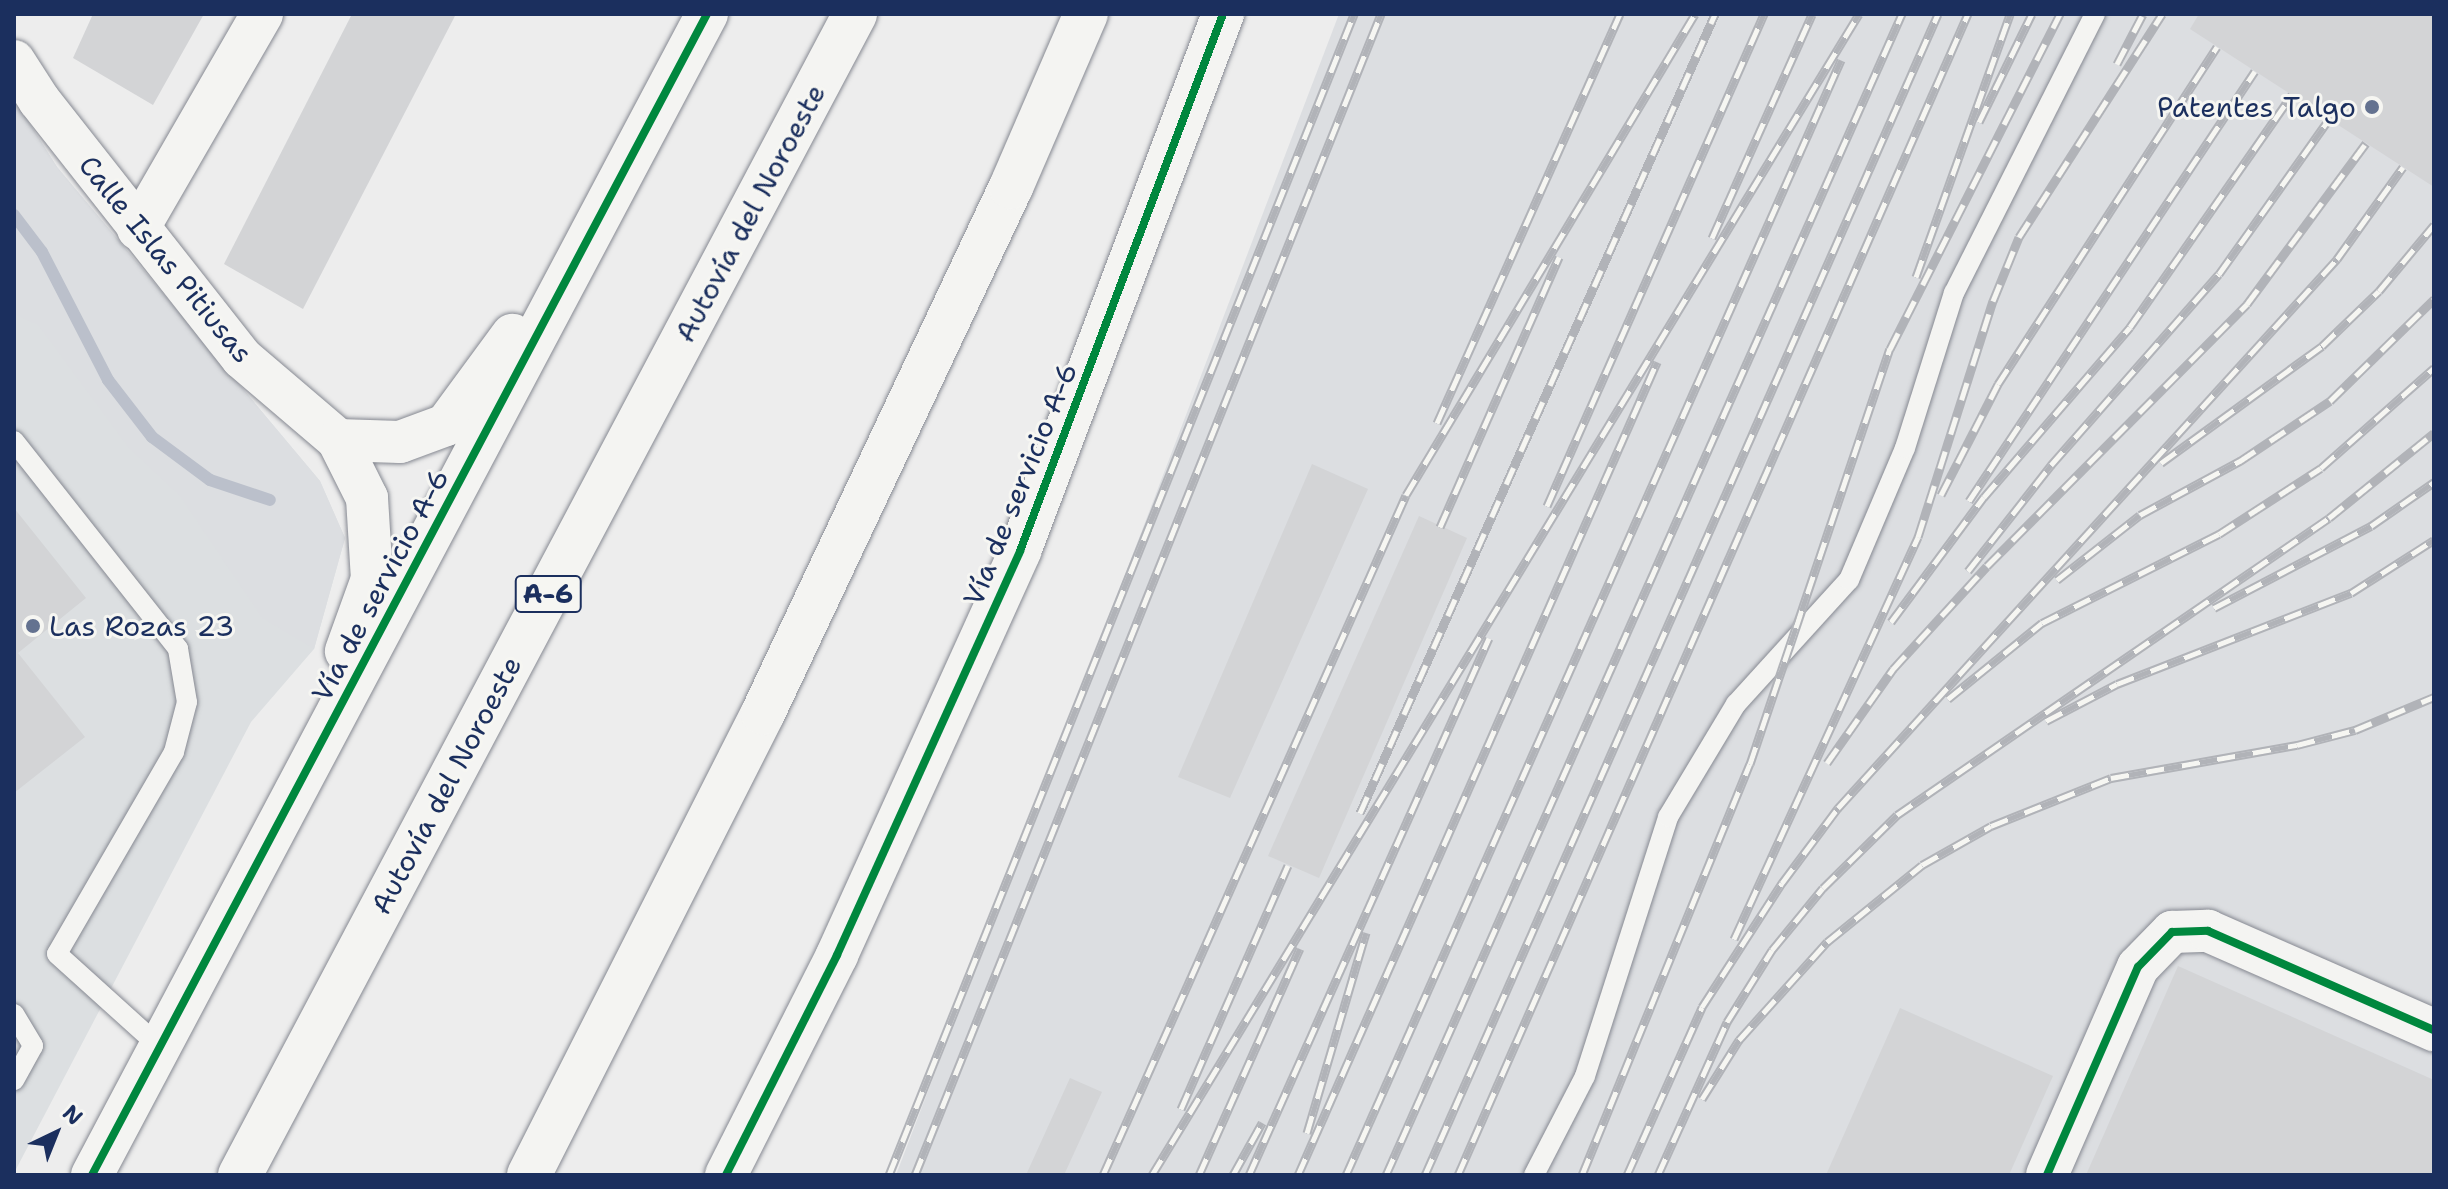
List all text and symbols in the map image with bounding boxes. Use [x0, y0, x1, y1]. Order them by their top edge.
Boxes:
street label: Autovía del Noroeste [668, 78, 832, 348]
place label: Patentes Talgo [2157, 90, 2356, 124]
marker: Patentes Talgo [2363, 98, 2381, 116]
street label: Calle Islas Pitiusas [72, 149, 260, 369]
street label: Vía de servicio A-6 [956, 358, 1084, 610]
street label: Vía de servicio A-6 [304, 463, 456, 707]
road number: A-6 [514, 572, 582, 616]
place label: Las Rozas 23 [49, 609, 234, 643]
marker: Las Rozas 23 [24, 617, 42, 635]
street label: Autovía del Noroeste [364, 650, 528, 920]
north arrow [16, 1093, 96, 1173]
text: N [56, 1099, 89, 1132]

